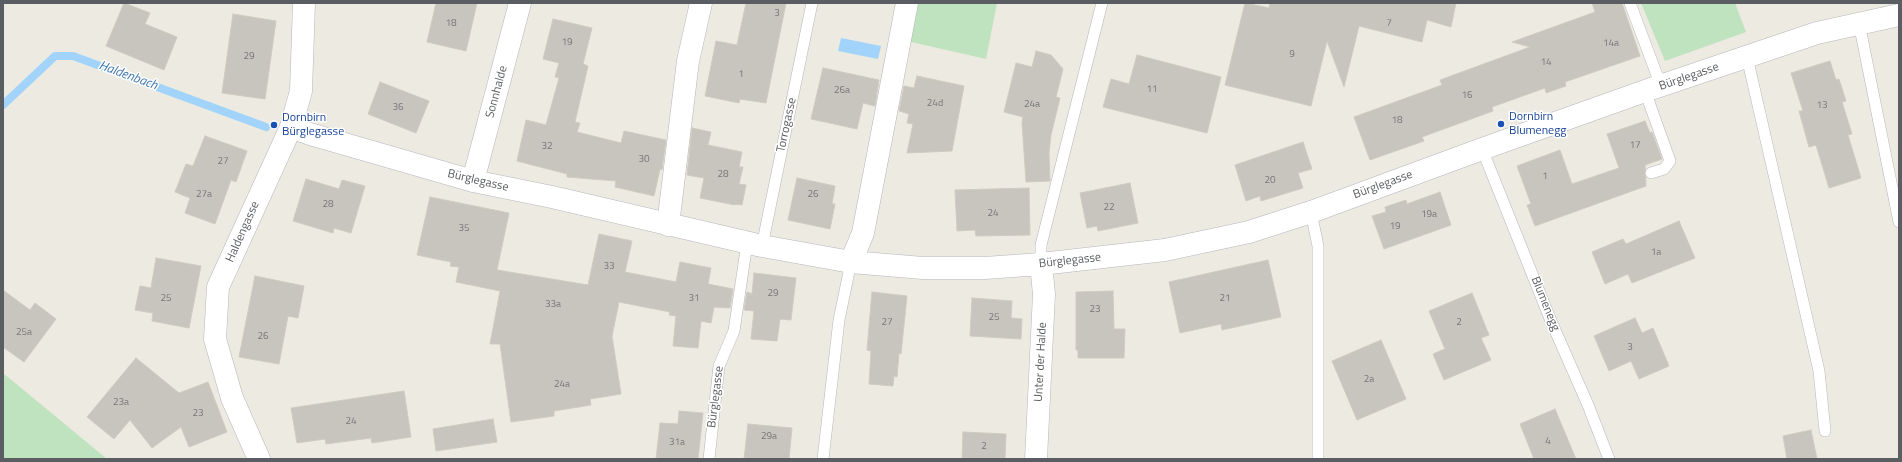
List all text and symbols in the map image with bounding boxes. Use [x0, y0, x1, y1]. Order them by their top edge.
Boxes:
house number: 3 [774, 8, 780, 20]
house number: 18 [445, 18, 457, 30]
house number: 7 [1386, 18, 1392, 30]
house number: 19 [561, 37, 573, 49]
house number: 14a [1603, 38, 1619, 50]
house number: 9 [1289, 49, 1295, 61]
house number: 29 [243, 51, 255, 63]
house number: 14 [1540, 57, 1552, 69]
water label: Haldenbach [97, 58, 159, 94]
street label: Bürglegasse [1657, 60, 1721, 94]
street label: Sonnhalde [483, 64, 511, 120]
house number: 1 [738, 69, 744, 81]
house number: 11 [1146, 84, 1158, 96]
house number: 26a [834, 85, 850, 97]
house number: 16 [1461, 90, 1473, 102]
street label: Torrogasse [774, 96, 800, 154]
house number: 24d [927, 98, 943, 110]
house number: 24a [1024, 99, 1040, 111]
house number: 13 [1816, 100, 1828, 112]
house number: 36 [392, 102, 404, 114]
place label: Dornbirn Blumenegg [1509, 110, 1566, 138]
place label: Dornbirn Bürglegasse [282, 111, 344, 139]
house number: 18 [1391, 115, 1403, 127]
marker: Dornbirn Blumenegg [1496, 119, 1506, 129]
marker: Dornbirn Bürglegasse [269, 120, 279, 130]
house number: 17 [1629, 140, 1641, 152]
house number: 32 [541, 141, 553, 153]
house number: 30 [638, 154, 650, 166]
house number: 27 [217, 156, 229, 168]
street label: Bürglegasse [446, 167, 510, 195]
street label: Bürglegasse [1351, 168, 1415, 202]
house number: 28 [717, 169, 729, 181]
house number: 1 [1542, 171, 1548, 183]
house number: 20 [1264, 175, 1276, 187]
house number: 27a [196, 189, 212, 201]
house number: 26 [807, 189, 819, 201]
street label: Haldengasse [223, 199, 263, 265]
house number: 28 [322, 199, 334, 211]
house number: 22 [1103, 202, 1115, 214]
house number: 24 [987, 208, 999, 220]
house number: 19a [1421, 209, 1437, 221]
house number: 19 [1389, 221, 1401, 233]
house number: 35 [458, 223, 470, 235]
house number: 1a [1651, 247, 1661, 259]
street label: Bürglegasse [1038, 251, 1102, 271]
house number: 33 [603, 261, 615, 273]
street label: Blumenegg [1528, 275, 1562, 333]
house number: 29 [767, 288, 779, 300]
house number: 25 [160, 293, 172, 305]
house number: 31 [688, 293, 700, 305]
house number: 21 [1219, 293, 1231, 305]
house number: 33a [545, 299, 561, 311]
house number: 23 [1089, 304, 1101, 316]
house number: 25 [988, 312, 1000, 324]
house number: 27 [881, 317, 893, 329]
house number: 2 [1456, 317, 1462, 329]
street label: Unter der Halde [1032, 322, 1050, 402]
house number: 25a [16, 327, 32, 339]
house number: 26 [257, 331, 269, 343]
house number: 3 [1627, 342, 1633, 354]
street label: Bürglegasse [705, 365, 727, 429]
house number: 2a [1364, 374, 1374, 386]
house number: 24a [554, 379, 570, 391]
house number: 23a [113, 397, 129, 409]
house number: 23 [192, 408, 204, 420]
house number: 24 [345, 416, 357, 428]
house number: 29a [761, 431, 777, 443]
house number: 4 [1545, 436, 1551, 448]
house number: 31a [669, 437, 685, 449]
house number: 2 [981, 441, 987, 453]

